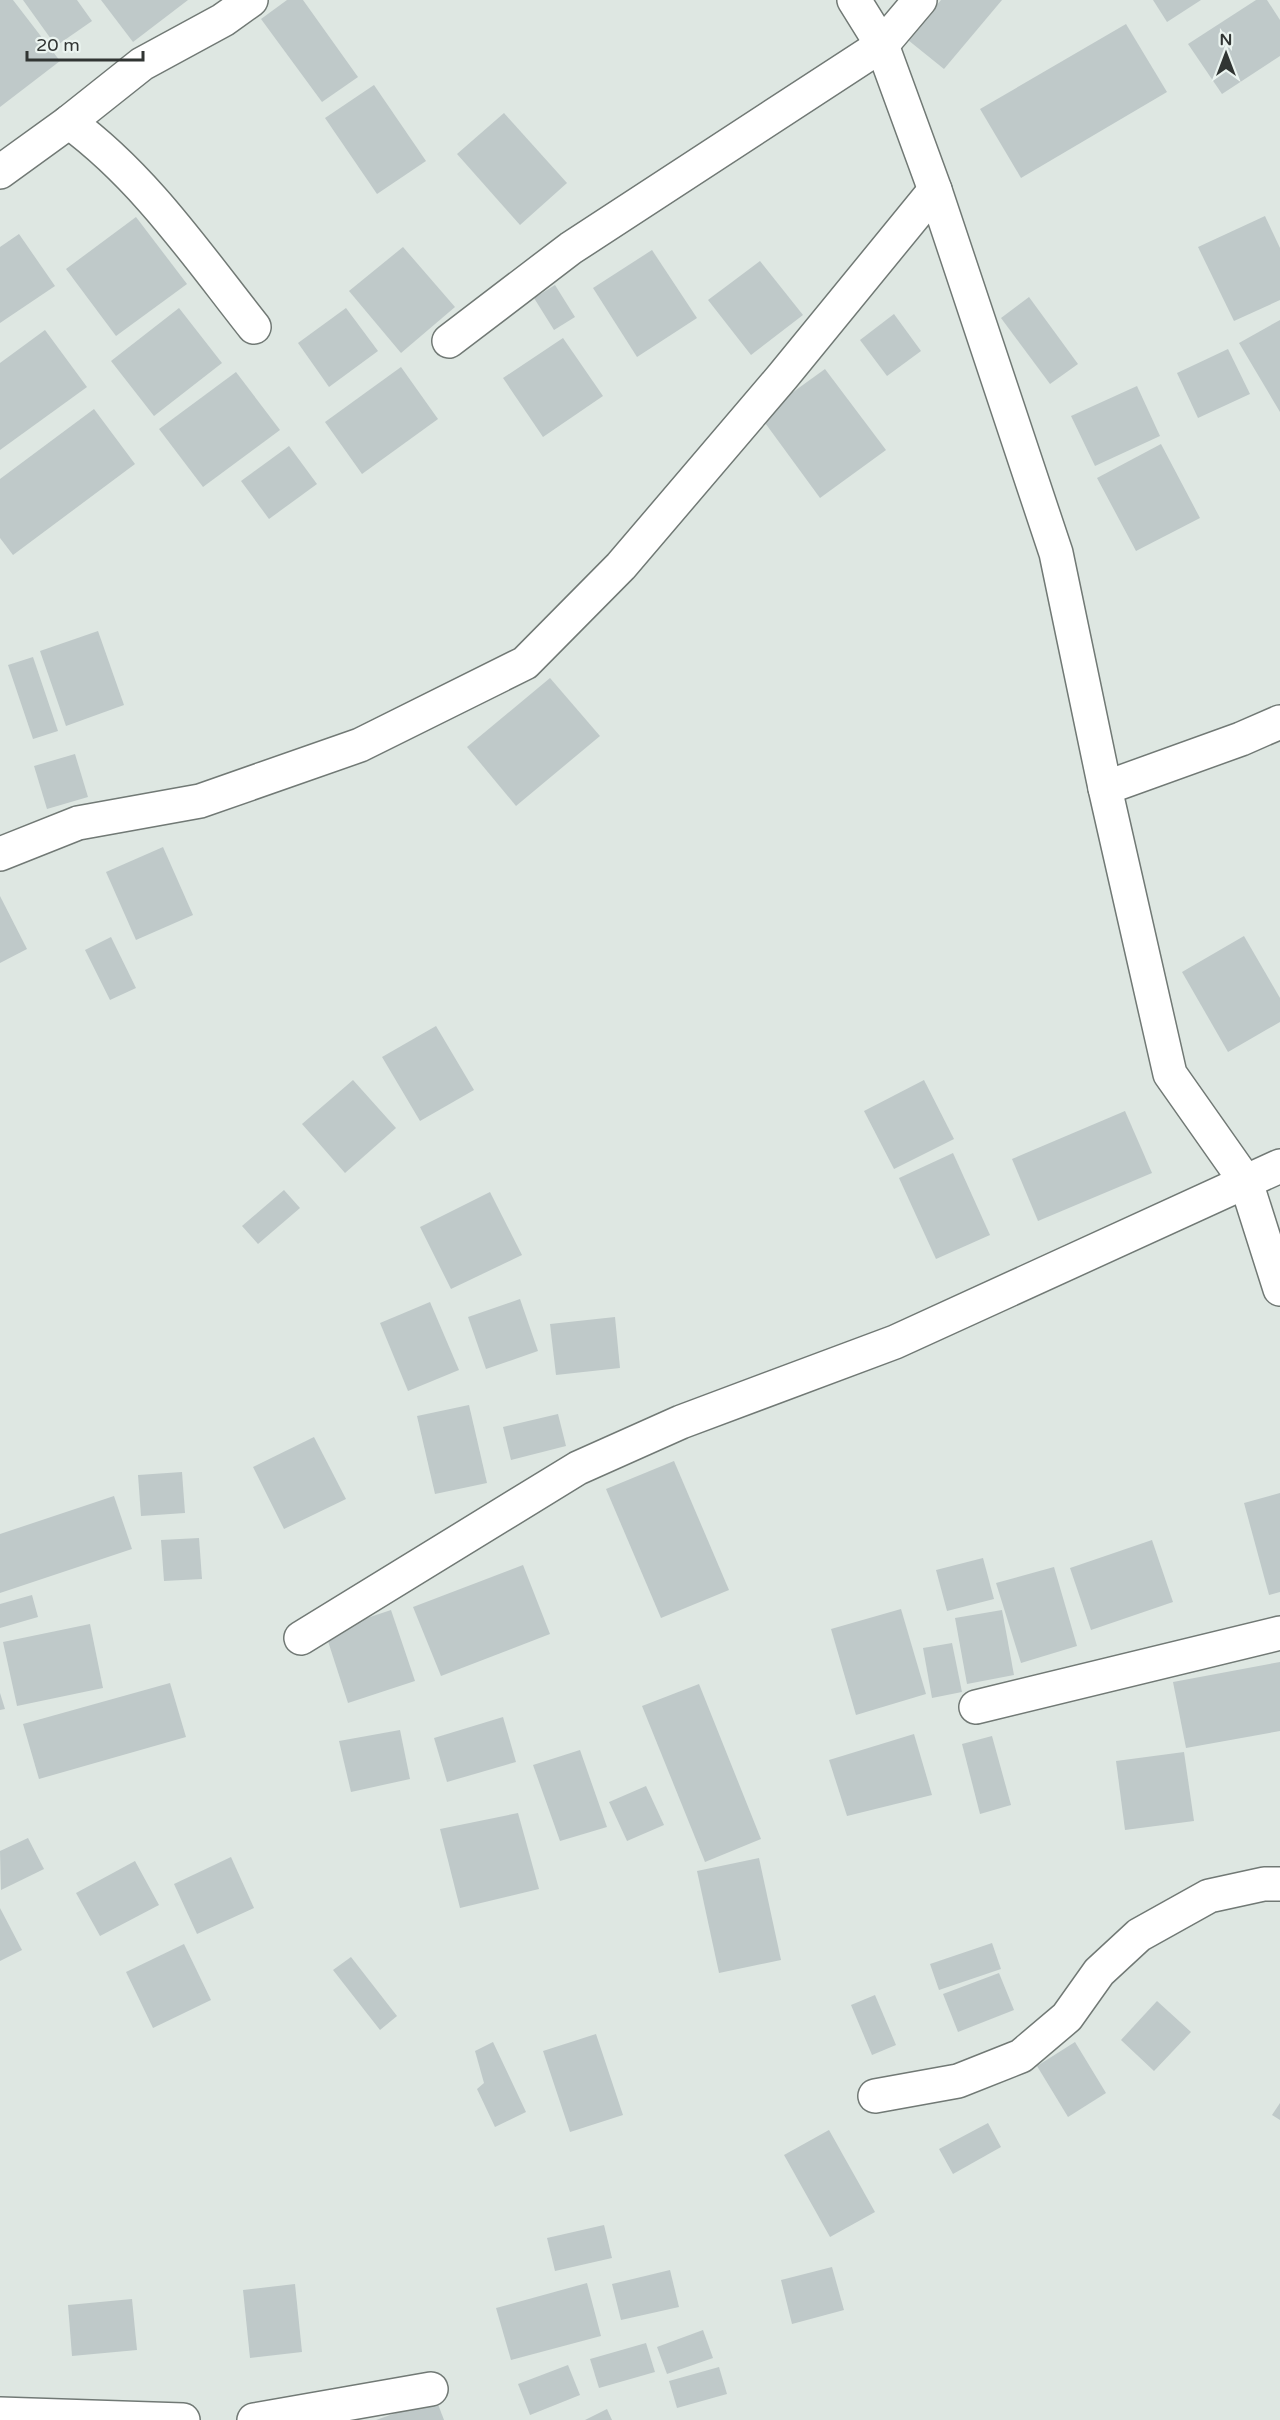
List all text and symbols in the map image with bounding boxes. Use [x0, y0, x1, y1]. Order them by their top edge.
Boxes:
scale bar [27, 24, 142, 62]
north arrow [1196, 24, 1256, 84]
text: N [1220, 30, 1232, 50]
text: 20 m [36, 34, 80, 56]

